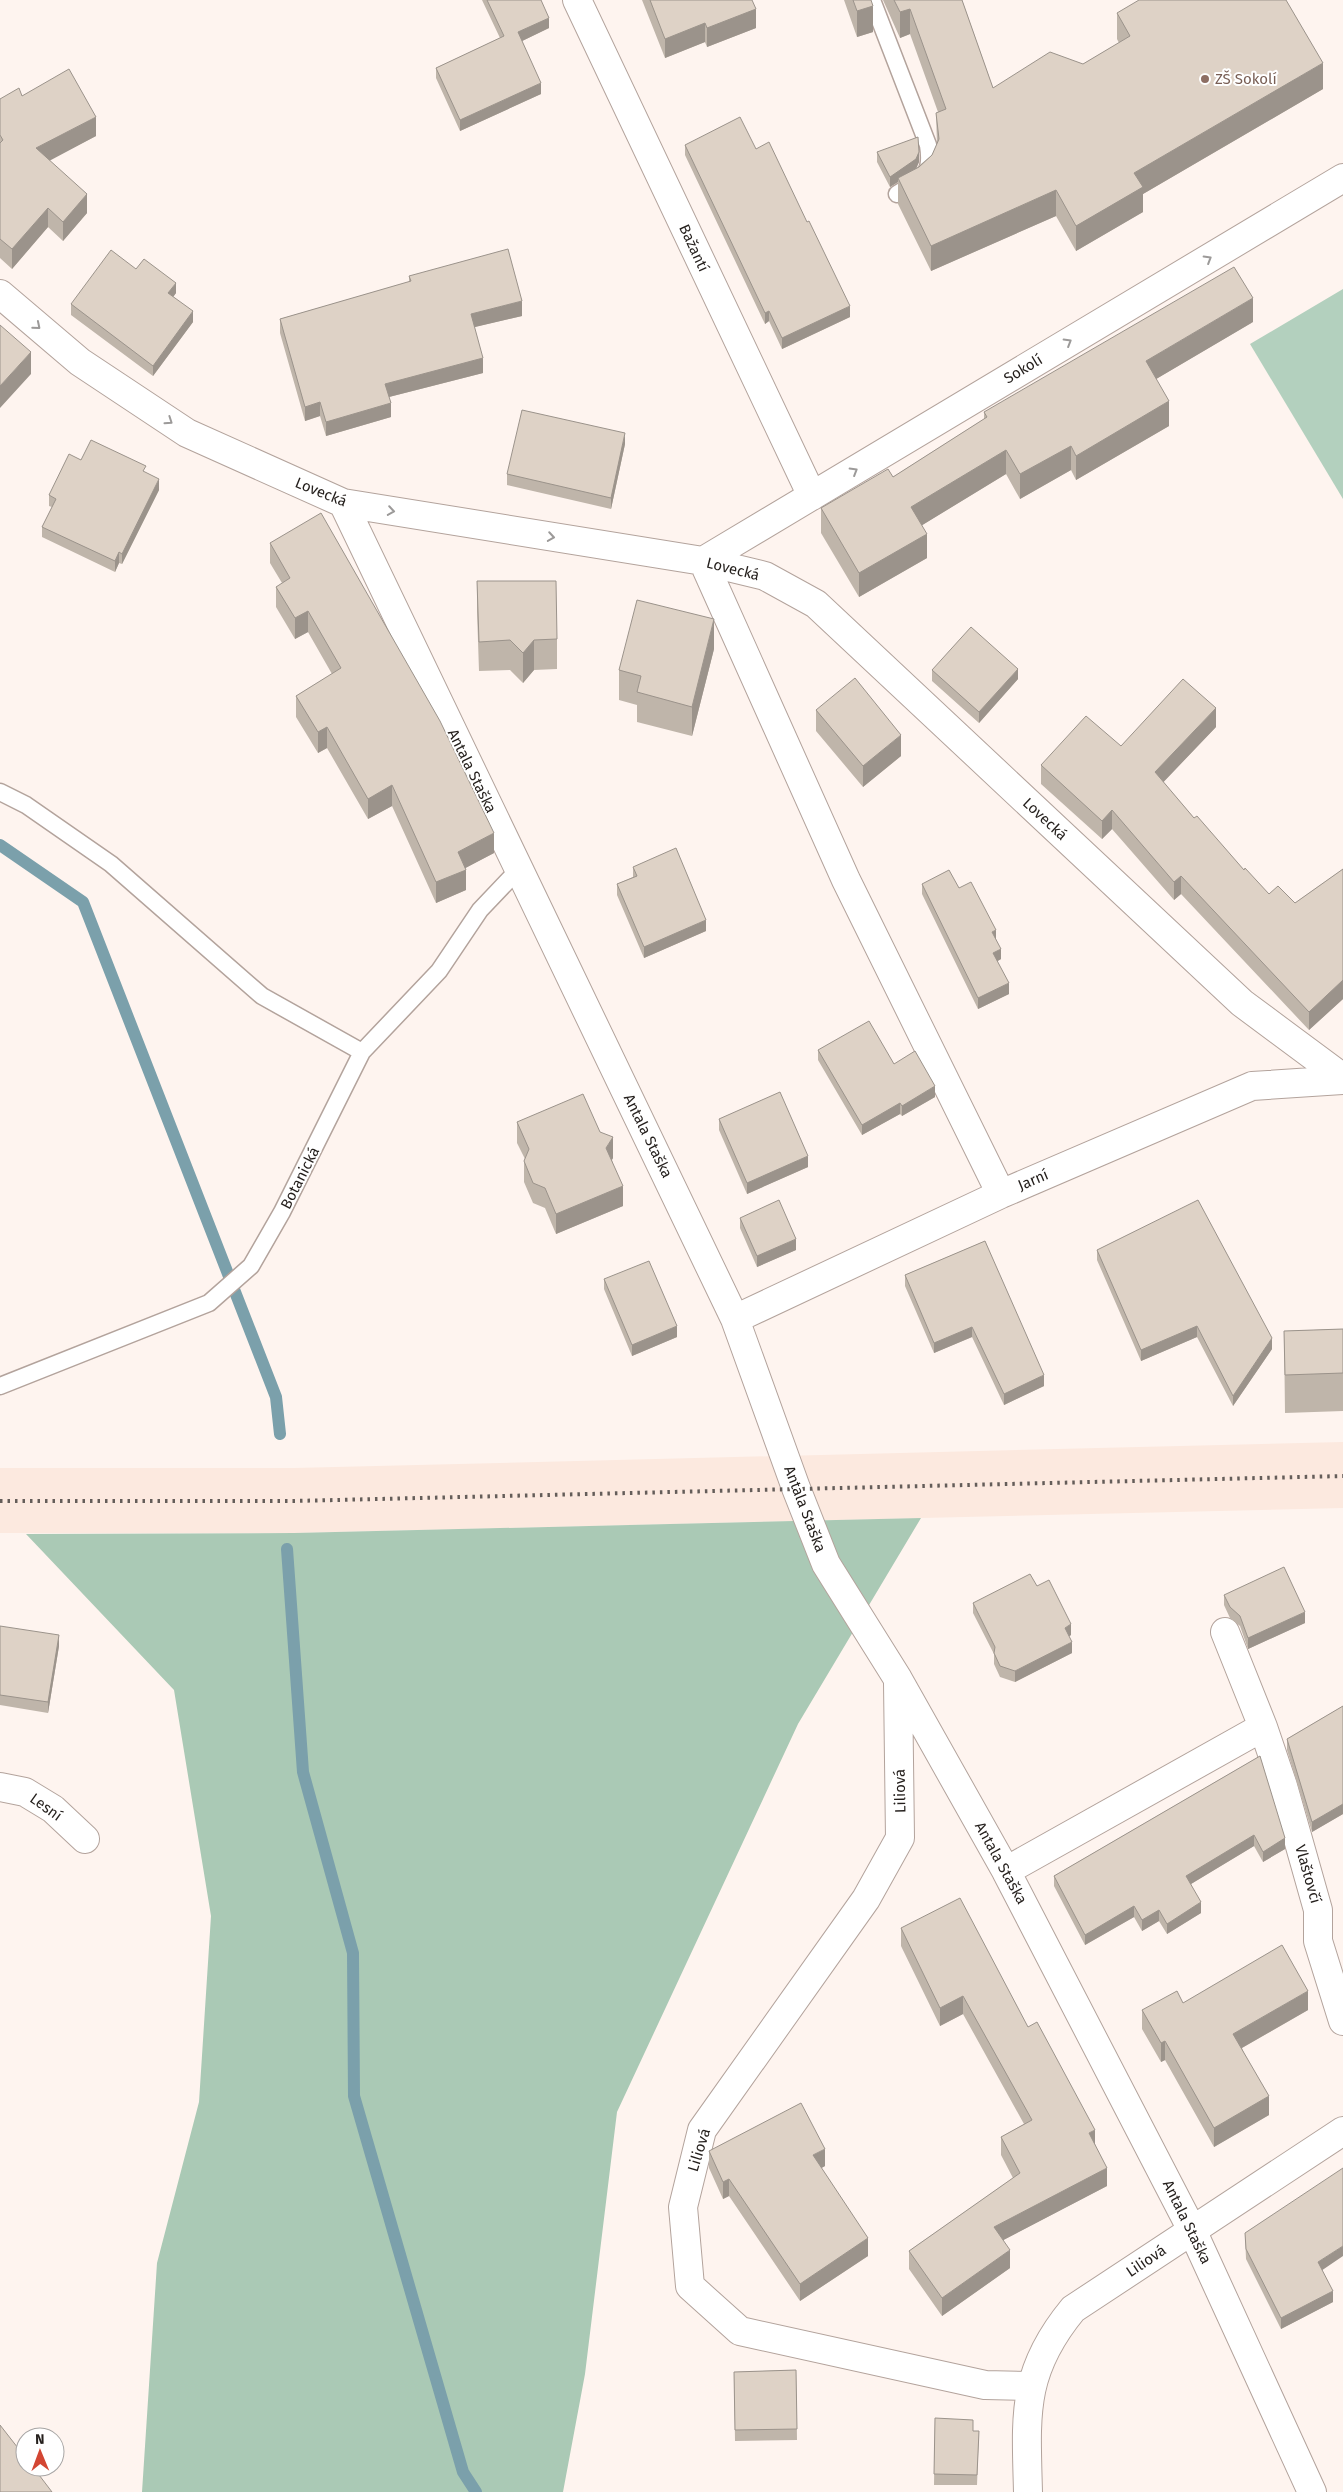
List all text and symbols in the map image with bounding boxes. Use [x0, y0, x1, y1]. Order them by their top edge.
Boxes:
place label: ZŠ Sokolí [1215, 70, 1277, 88]
marker: ZŠ Sokolí [1199, 73, 1211, 85]
street label: Bažantí [675, 221, 713, 275]
one-way arrow [1202, 255, 1211, 265]
one-way arrow [32, 320, 41, 329]
one-way arrow [1063, 339, 1072, 349]
street label: Sokolí [1000, 351, 1046, 387]
one-way arrow [163, 415, 172, 424]
one-way arrow [848, 467, 857, 477]
street label: Lovecká [293, 474, 349, 510]
one-way arrow [386, 505, 395, 515]
one-way arrow [547, 531, 556, 541]
street label: Lovecká [705, 554, 761, 584]
street label: Antala Staška [444, 726, 500, 816]
street label: Lovecká [1019, 794, 1071, 844]
street label: Antala Staška [620, 1091, 676, 1181]
street label: Botanická [277, 1144, 323, 1212]
street label: Jarní [1015, 1166, 1051, 1194]
street label: Antala Staška [780, 1463, 830, 1555]
street label: Liliová [891, 1769, 909, 1813]
street label: Lesní [26, 1789, 66, 1825]
street label: Antala Staška [971, 1819, 1031, 1907]
street label: Vlaštovčí [1291, 1843, 1325, 1905]
street label: Liliová [684, 2126, 714, 2174]
street label: Antala Staška [1159, 2177, 1215, 2267]
street label: Liliová [1123, 2241, 1169, 2281]
north arrow [15, 2427, 65, 2477]
text: N [35, 2431, 45, 2448]

